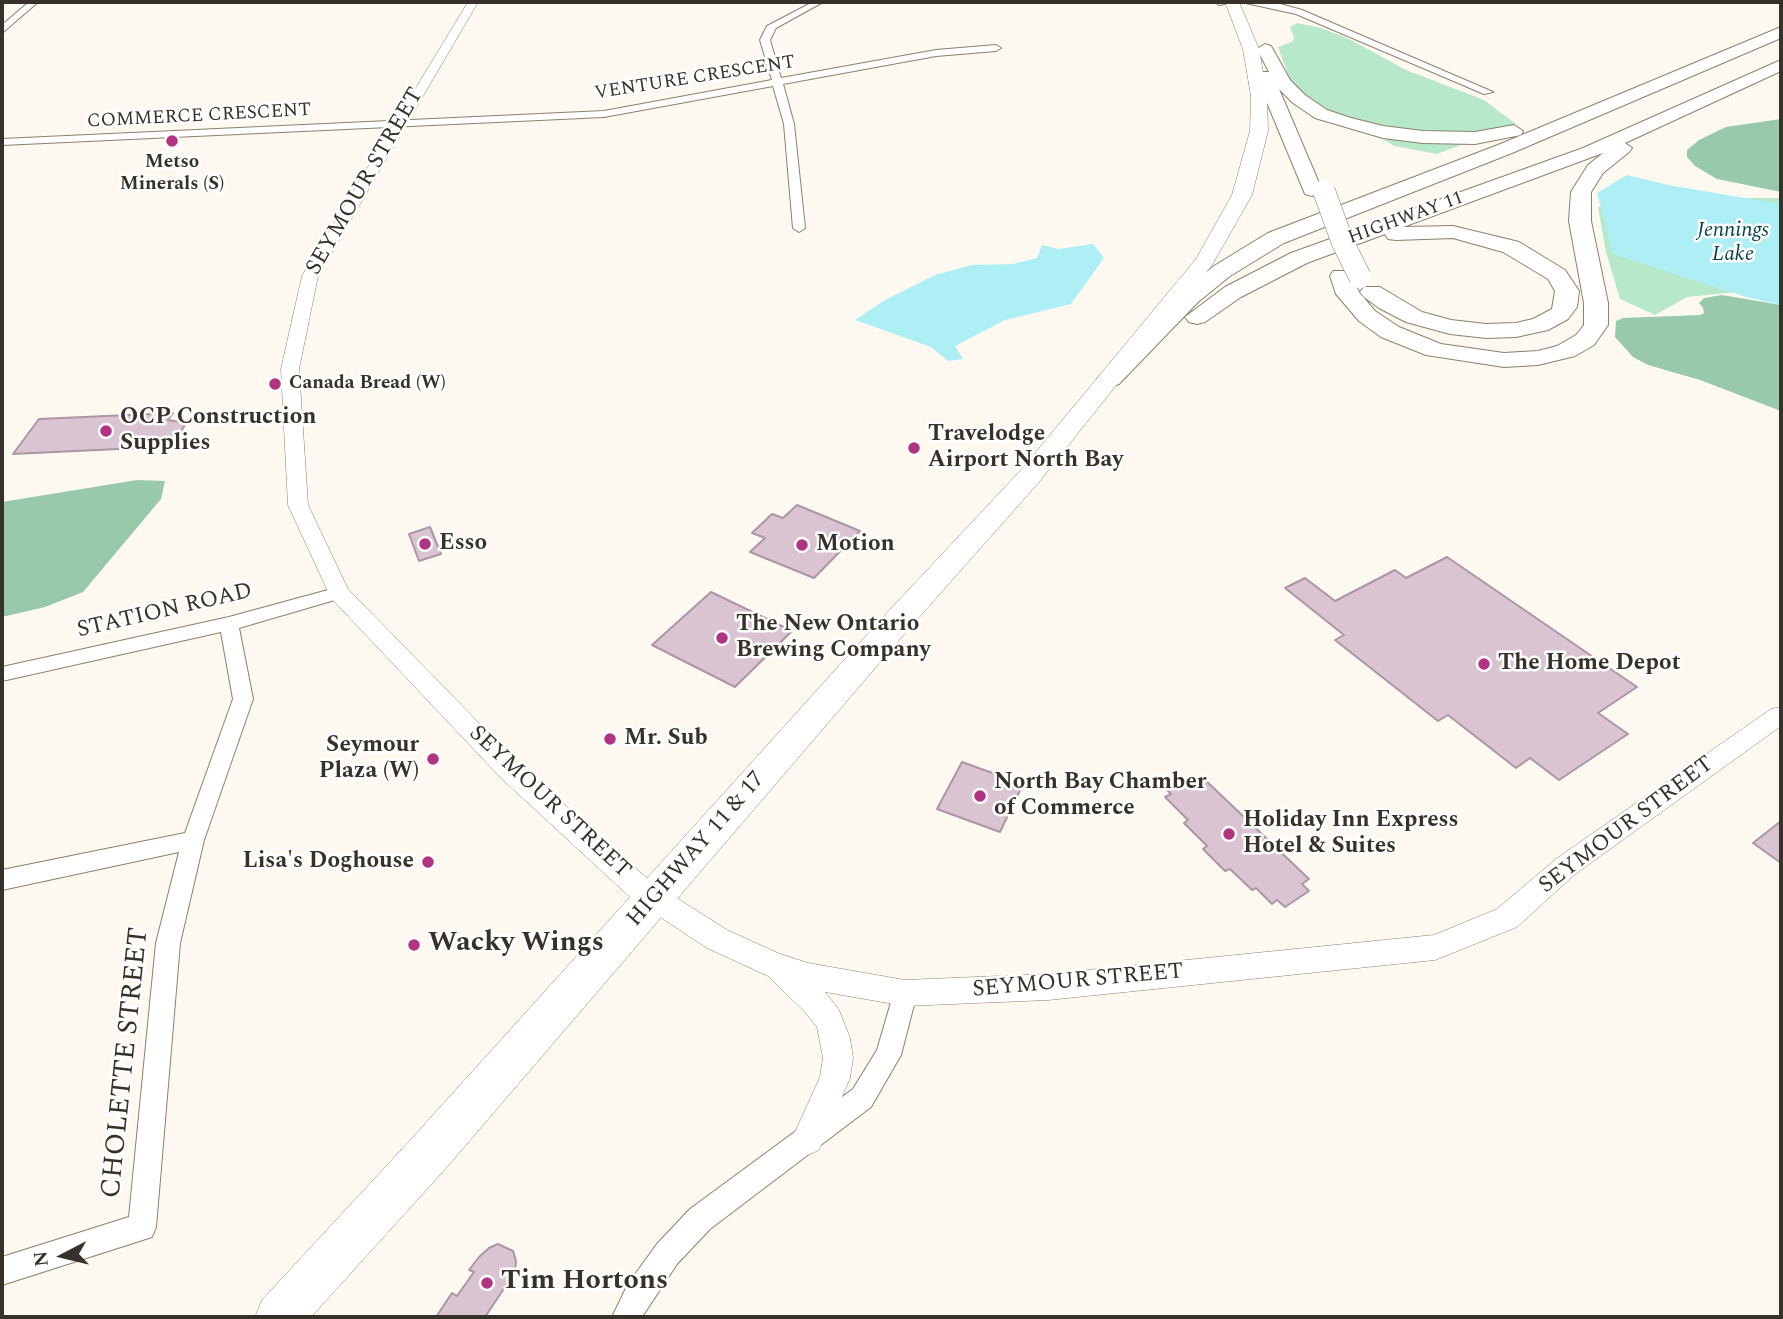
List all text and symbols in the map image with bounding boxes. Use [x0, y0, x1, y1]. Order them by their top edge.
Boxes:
street label: VENTURE CRESCENT [593, 52, 797, 106]
street label: SEYMOUR STREET [301, 83, 431, 281]
street label: COMMERCE CRESCENT [86, 100, 312, 134]
marker: Metso Minerals (S) [164, 133, 180, 149]
place label: Metso Minerals (S) [120, 152, 224, 196]
street label: HIGHWAY 11 [1345, 188, 1467, 250]
water label: Jennings Lake [1697, 219, 1769, 269]
place label: Canada Bread (W) [289, 373, 446, 395]
marker: Canada Bread (W) [267, 376, 283, 392]
place label: OCP Construction Supplies [120, 404, 317, 458]
place label: Travelodge Airport North Bay [928, 421, 1123, 475]
marker: OCP Construction Supplies [98, 423, 114, 439]
marker: Travelodge Airport North Bay [906, 440, 922, 456]
place label: Esso [439, 530, 487, 558]
place label: Motion [816, 531, 895, 559]
marker: Esso [417, 536, 433, 552]
marker: Motion [794, 537, 810, 553]
street label: STATION ROAD [75, 578, 255, 646]
place label: The New Ontario Brewing Company [736, 611, 930, 665]
marker: The New Ontario Brewing Company [714, 630, 730, 646]
place label: The Home Depot [1498, 650, 1681, 678]
marker: The Home Depot [1476, 656, 1492, 672]
street label: SEYMOUR STREET [462, 721, 636, 885]
place label: Mr. Sub [624, 725, 708, 753]
marker: Mr. Sub [602, 731, 618, 747]
place label: Seymour Plaza (W) [319, 732, 419, 786]
marker: Seymour Plaza (W) [425, 751, 441, 767]
street label: SEYMOUR STREET [1534, 751, 1720, 901]
street label: HIGHWAY 11 & 17 [622, 767, 772, 933]
place label: North Bay Chamber of Commerce [994, 769, 1207, 823]
marker: North Bay Chamber of Commerce [972, 788, 988, 804]
place label: Holiday Inn Express Hotel & Suites [1243, 807, 1458, 861]
marker: Holiday Inn Express Hotel & Suites [1221, 826, 1237, 842]
place label: Lisa's Doghouse [243, 848, 414, 876]
marker: Lisa's Doghouse [420, 854, 436, 870]
street label: CHOLETTE STREET [96, 926, 158, 1200]
place label: Wacky Wings [428, 928, 604, 962]
marker: Wacky Wings [406, 937, 422, 953]
street label: SEYMOUR STREET [971, 959, 1185, 1005]
north arrow [28, 1221, 98, 1291]
text: N [26, 1249, 57, 1268]
place label: Tim Hortons [501, 1266, 668, 1300]
marker: Tim Hortons [479, 1275, 495, 1291]

